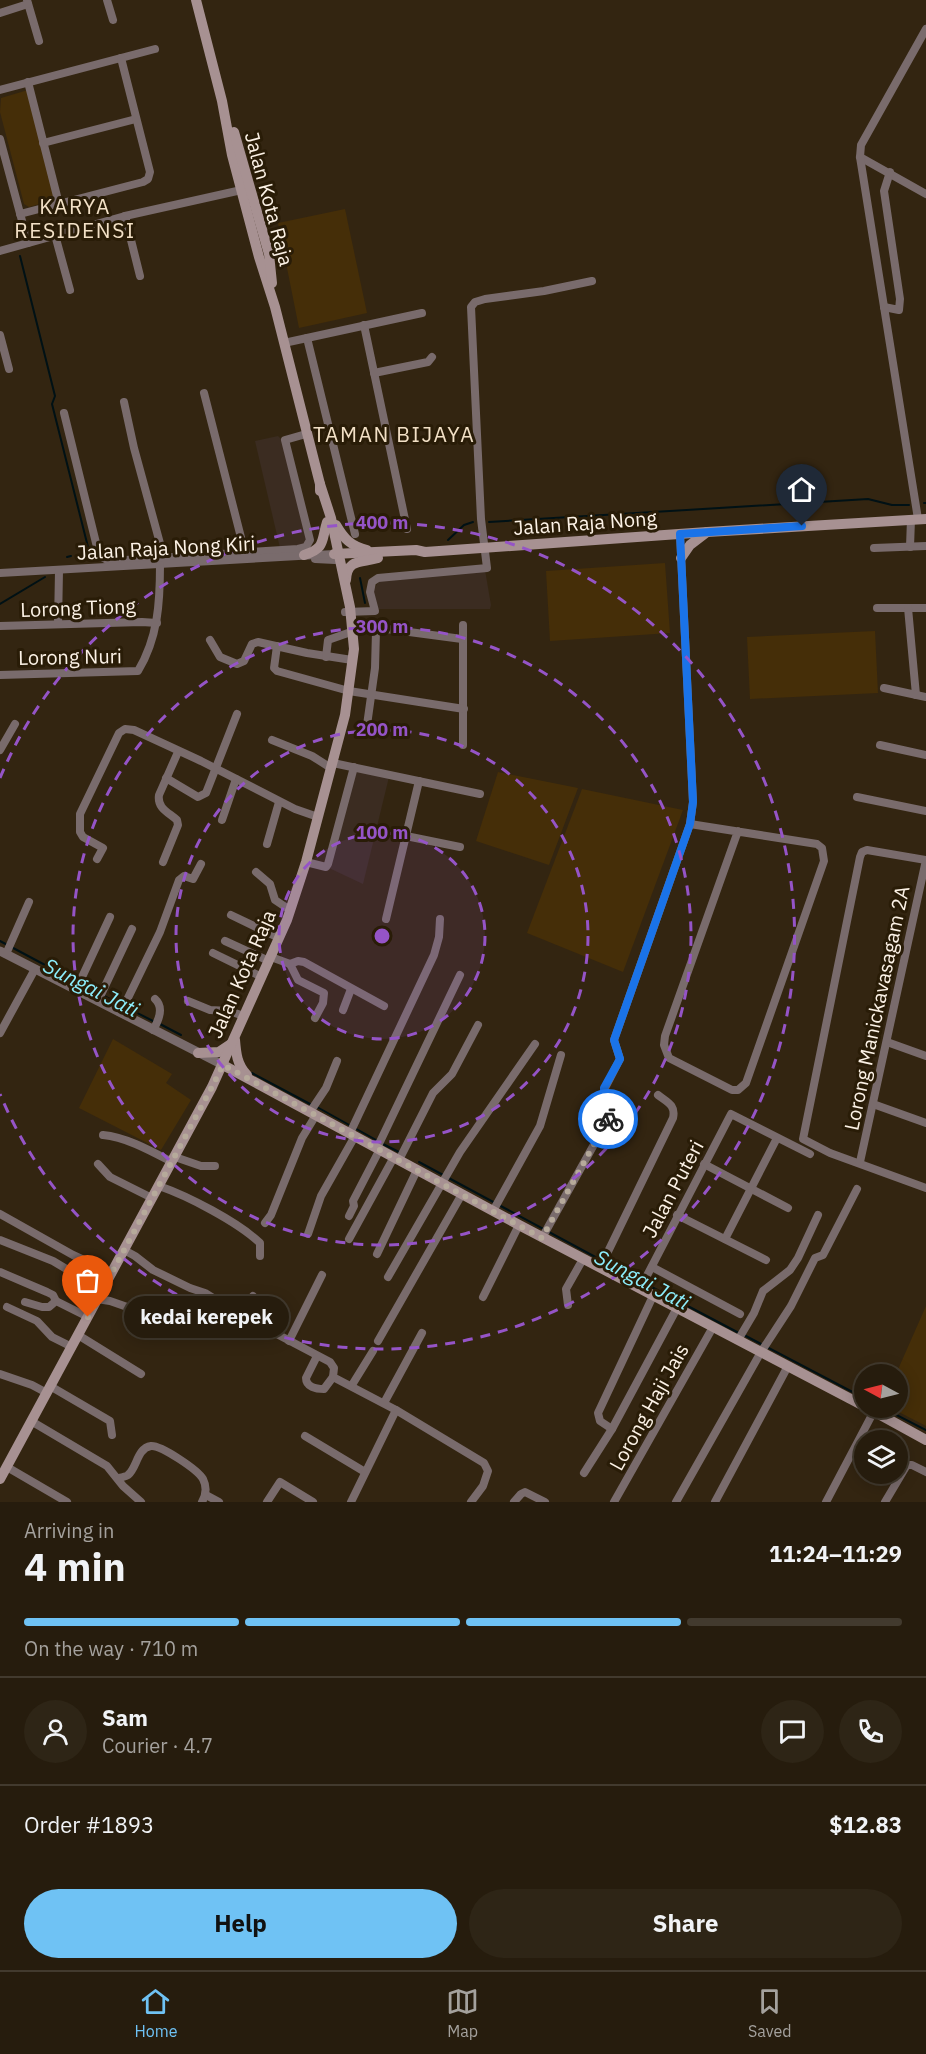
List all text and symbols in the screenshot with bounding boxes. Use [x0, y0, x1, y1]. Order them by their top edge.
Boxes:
street label: Jalan Kota Raja [239, 129, 300, 269]
district label: KARYA RESIDENSI [14, 192, 136, 244]
district label: TAMAN BIJAYA [313, 420, 475, 448]
pin [776, 464, 827, 526]
icon: home [785, 473, 818, 506]
street label: Jalan Raja Nong [512, 504, 658, 541]
text: 400 m [356, 511, 408, 534]
street label: Jalan Raja Nong Kiri [76, 529, 256, 566]
street label: Lorong Tiong [20, 592, 137, 623]
text: 300 m [356, 615, 408, 638]
street label: Lorong Nuri [18, 642, 122, 671]
text: 200 m [356, 718, 408, 741]
text: 100 m [356, 821, 408, 844]
street label: Lorong Manickavasagam 2A [837, 883, 916, 1133]
street label: Jalan Kota Raja [201, 905, 282, 1042]
centre of rings [372, 926, 392, 946]
water label: Sungai Jati [39, 951, 145, 1023]
courier [578, 1089, 638, 1149]
icon: bike [592, 1103, 625, 1136]
street label: Jalan Puteri [636, 1135, 710, 1242]
water label: Sungai Jati [590, 1242, 695, 1316]
pin [62, 1255, 113, 1317]
icon: bag [71, 1264, 104, 1297]
callout: kedai kerepek [124, 1296, 289, 1338]
text: kedai kerepek [140, 1303, 273, 1330]
street label: Lorong Haji Jais [603, 1338, 695, 1475]
north arrow [854, 1364, 908, 1418]
map controls [854, 1364, 908, 1484]
button: layers [854, 1430, 908, 1484]
text: Arriving in [24, 1517, 114, 1544]
text: 11:24–11:29 [769, 1539, 902, 1568]
text: 4 min [24, 1541, 126, 1592]
text: On the way · 710 m [24, 1635, 198, 1662]
button: person [24, 1700, 87, 1763]
button: chat [761, 1700, 824, 1763]
button: phone [839, 1700, 902, 1763]
text: Sam [102, 1703, 148, 1732]
text: Courier · 4.7 [102, 1732, 213, 1759]
text: Order #1893 [24, 1810, 154, 1839]
text: $12.83 [829, 1810, 902, 1839]
button: Help [24, 1889, 457, 1958]
button: Share [469, 1889, 902, 1958]
tab: Home [134, 1985, 177, 2041]
tab: Map [446, 1985, 479, 2041]
tab: Saved [748, 1985, 792, 2041]

